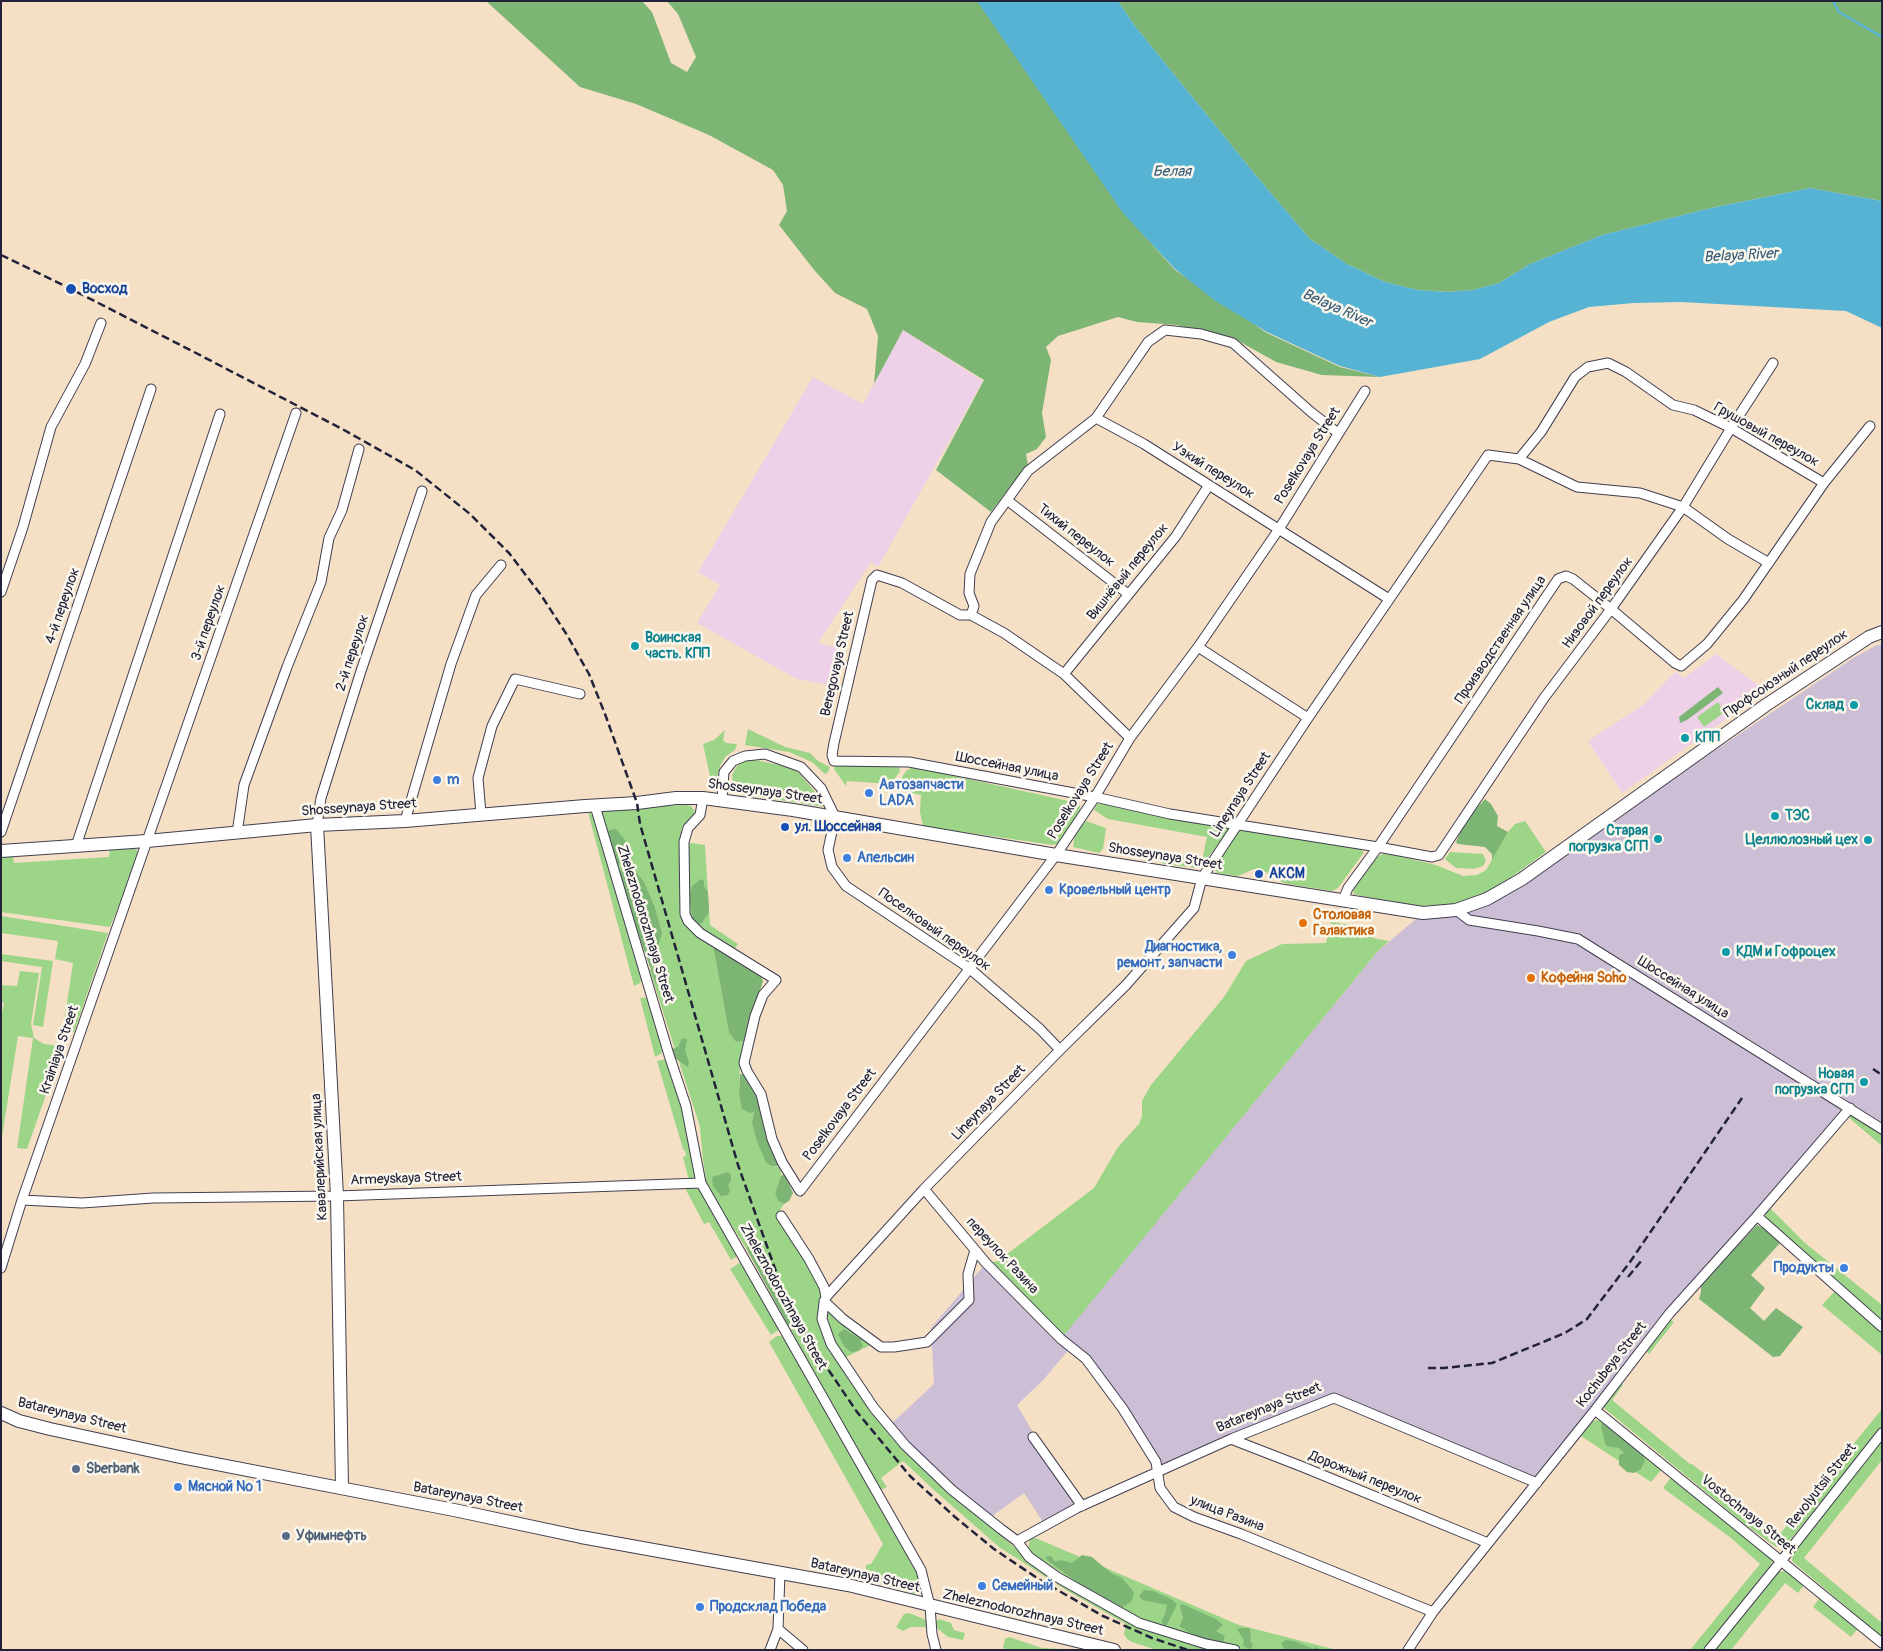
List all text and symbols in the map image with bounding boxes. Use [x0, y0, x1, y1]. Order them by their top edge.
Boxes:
water label: Белая [1153, 163, 1191, 181]
water label: Belaya River [1703, 245, 1779, 267]
place label: Восход [82, 281, 127, 297]
marker: Восход [64, 282, 78, 296]
water label: Belaya River [1299, 286, 1375, 332]
street label: Грушовый переулок [1710, 399, 1822, 471]
street label: Poselkovaya Street [1271, 404, 1345, 508]
street label: Узкий переулок [1169, 439, 1257, 503]
street label: Тихий переулок [1034, 501, 1118, 571]
street label: Вишнёвый переулок [1084, 520, 1172, 624]
street label: Низовой переулок [1559, 554, 1637, 652]
street label: 4-й переулок [42, 566, 84, 646]
street label: Производственная улица [1452, 573, 1550, 707]
street label: 3-й переулок [188, 583, 230, 663]
street label: Beregovaya Street [818, 610, 858, 718]
street label: 2-й переулок [333, 613, 373, 693]
street label: Профсоюзный переулок [1721, 626, 1851, 722]
place label: Воинская часть. КПП [645, 630, 710, 662]
marker: Воинская часть. КПП [629, 640, 641, 652]
place label: Склад [1806, 697, 1844, 713]
marker: Склад [1848, 699, 1860, 711]
place label: КПП [1695, 730, 1720, 746]
marker: КПП [1679, 732, 1691, 744]
street label: Poselkovaya Street [1044, 739, 1118, 843]
street label: Шоссейная улица [954, 749, 1060, 785]
street label: Lineynaya Street [1207, 749, 1275, 841]
place label: m [447, 772, 459, 788]
marker: m [431, 774, 443, 786]
street label: Shosseynaya Street [707, 776, 823, 808]
place label: Автозапчасти LADA [879, 777, 964, 810]
marker: Автозапчасти LADA [863, 787, 875, 799]
street label: Shosseynaya Street [301, 796, 417, 820]
place label: ТЭС [1785, 808, 1810, 824]
marker: ТЭС [1769, 810, 1781, 822]
place label: ул. Шоссейная [795, 819, 881, 835]
marker: ул. Шоссейная [779, 821, 791, 833]
place label: Старая погрузка СГП [1569, 823, 1648, 856]
place label: Целлюлозный цех [1745, 832, 1858, 848]
marker: Старая погрузка СГП [1652, 833, 1664, 845]
marker: Целлюлозный цех [1862, 834, 1874, 846]
street label: Shosseynaya Street [1107, 840, 1223, 874]
street label: Zheleznodorozhnaya Street [613, 843, 677, 1005]
place label: Апельсин [857, 850, 914, 866]
marker: Апельсин [841, 852, 853, 864]
place label: АКСМ [1269, 866, 1305, 882]
marker: АКСМ [1253, 868, 1265, 880]
place label: Кровельный центр [1059, 882, 1171, 898]
marker: Кровельный центр [1043, 884, 1055, 896]
street label: Поселковый переулок [875, 885, 993, 975]
place label: Столовая Галактика [1313, 907, 1374, 940]
marker: Столовая Галактика [1297, 917, 1309, 929]
place label: Диагностика, ремонт, запчасти [1117, 939, 1222, 972]
place label: КДМ и Гофроцех [1736, 944, 1836, 960]
marker: КДМ и Гофроцех [1720, 946, 1732, 958]
marker: Диагностика, ремонт, запчасти [1226, 949, 1238, 961]
street label: Шоссейная улица [1634, 953, 1732, 1023]
place label: Кофейня Soho [1541, 970, 1626, 986]
marker: Кофейня Soho [1525, 972, 1537, 984]
street label: Krainiaya Street [37, 1003, 83, 1097]
street label: Lineynaya Street [949, 1062, 1029, 1144]
street label: Poselkovaya Street [800, 1065, 880, 1165]
place label: Новая погрузка СГП [1775, 1066, 1854, 1098]
marker: Новая погрузка СГП [1858, 1076, 1870, 1088]
street label: Кавалерийская улица [308, 1093, 332, 1221]
street label: Armeyskaya Street [350, 1169, 462, 1189]
street label: переулок Разина [962, 1214, 1042, 1298]
street label: Zheleznodorozhnaya Street [736, 1221, 830, 1373]
place label: Продукты [1774, 1260, 1834, 1276]
marker: Продукты [1838, 1262, 1850, 1274]
street label: Kochubeya Street [1573, 1319, 1651, 1411]
street label: Batareynaya Street [1214, 1379, 1324, 1437]
street label: Batareynaya Street [16, 1394, 128, 1438]
street label: Revolyutsii Street [1784, 1440, 1860, 1532]
street label: Дорожный переулок [1306, 1448, 1424, 1508]
place label: Sberbank [86, 1461, 140, 1477]
marker: Sberbank [70, 1463, 82, 1475]
street label: Vostochnaya Street [1697, 1472, 1799, 1558]
place label: Мясной № 1 [188, 1479, 262, 1495]
street label: Batareynaya Street [412, 1479, 524, 1517]
marker: Мясной № 1 [172, 1481, 184, 1493]
street label: улица Разина [1188, 1492, 1266, 1536]
place label: Уфимнефть [296, 1528, 367, 1544]
marker: Уфимнефть [280, 1530, 292, 1542]
street label: Batareynaya Street [809, 1555, 921, 1597]
place label: Семейный [992, 1578, 1053, 1594]
marker: Семейный [976, 1580, 988, 1592]
street label: Zheleznodorozhnaya Street [941, 1586, 1105, 1640]
place label: Продсклад Победа [710, 1599, 826, 1615]
marker: Продсклад Победа [694, 1601, 706, 1613]

